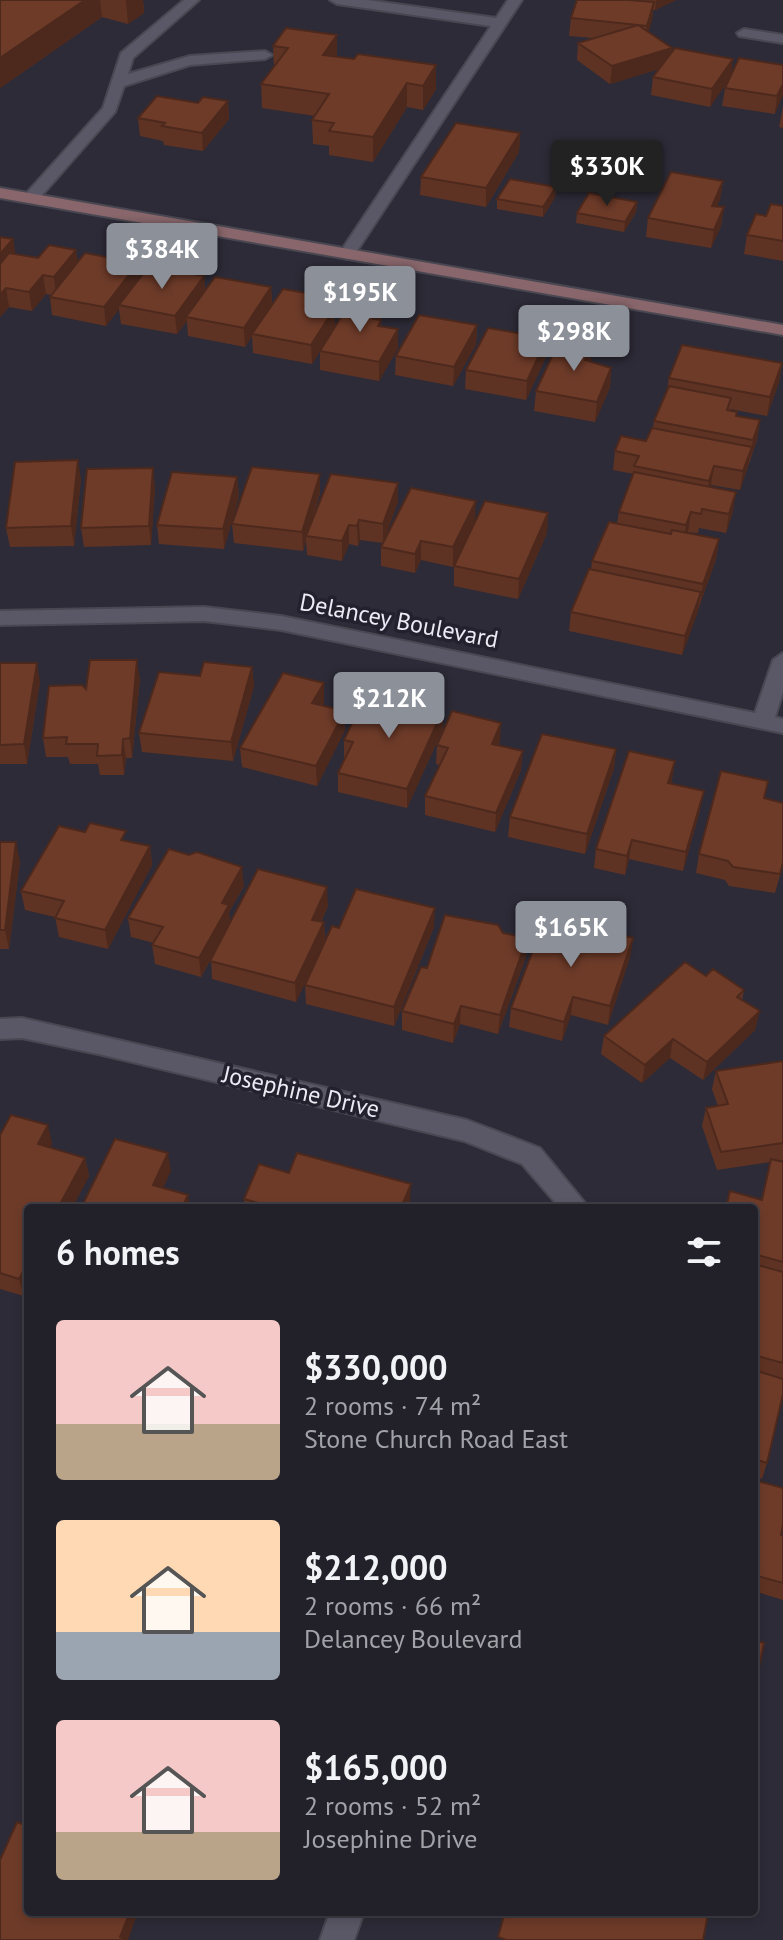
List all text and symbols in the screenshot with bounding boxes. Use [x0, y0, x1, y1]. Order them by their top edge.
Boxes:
pin: $330K [551, 140, 663, 208]
text: $330K [569, 149, 645, 182]
pin: $384K [106, 223, 218, 291]
text: $384K [124, 232, 200, 265]
pin: $195K [304, 266, 416, 334]
text: $195K [322, 275, 398, 308]
pin: $298K [518, 305, 630, 373]
text: $298K [536, 314, 612, 347]
street label: Delancey Boulevard [297, 586, 501, 655]
pin: $212K [333, 672, 445, 740]
text: $212K [351, 681, 427, 714]
pin: $165K [515, 901, 627, 969]
text: $165K [533, 910, 609, 943]
street label: Josephine Drive [219, 1058, 383, 1125]
text: 6 homes [56, 1230, 180, 1274]
icon: filters [682, 1230, 726, 1274]
text: $330,000 [304, 1345, 448, 1389]
icon: home [120, 1352, 216, 1448]
text: 2 rooms · 74 m² [304, 1389, 481, 1422]
text: Stone Church Road East [304, 1422, 568, 1455]
text: $212,000 [304, 1545, 448, 1589]
icon: home [120, 1552, 216, 1648]
text: 2 rooms · 66 m² [304, 1589, 481, 1622]
text: Delancey Boulevard [304, 1622, 522, 1655]
text: $165,000 [304, 1745, 448, 1789]
icon: home [120, 1752, 216, 1848]
text: 2 rooms · 52 m² [304, 1789, 481, 1822]
text: Josephine Drive [304, 1822, 478, 1855]

